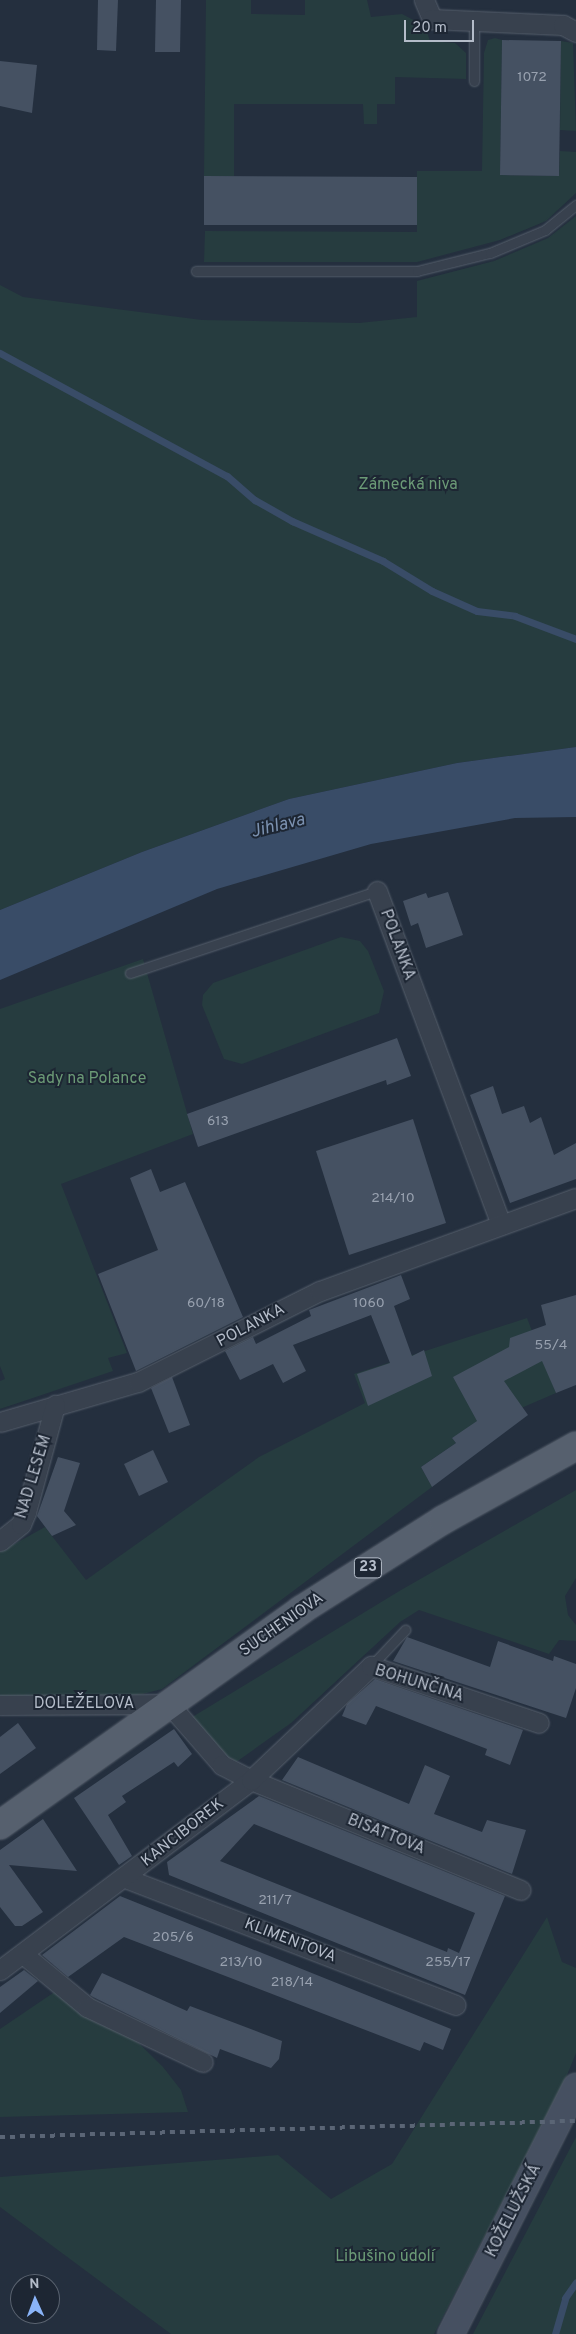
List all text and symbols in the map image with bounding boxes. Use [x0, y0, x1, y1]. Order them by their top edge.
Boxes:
scale bar [406, 10, 476, 42]
text: 20 m [412, 19, 447, 38]
house number: 1072 [517, 70, 547, 86]
park label: Zámecká niva [358, 475, 458, 495]
water label: Jihlava [249, 810, 307, 844]
street label: POLANKA [375, 907, 419, 983]
park label: Sady na Polance [28, 1069, 146, 1089]
house number: 613 [207, 1114, 229, 1130]
house number: 214/10 [371, 1191, 415, 1207]
house number: 60/18 [187, 1296, 225, 1312]
house number: 1060 [353, 1296, 385, 1312]
street label: POLANKA [214, 1300, 288, 1352]
house number: 55/4 [535, 1338, 567, 1354]
street label: NAD LESEM [12, 1433, 56, 1521]
road number: 23 [353, 1556, 383, 1580]
street label: SUCHENIOVA [236, 1589, 328, 1661]
street label: BOHUNČINA [372, 1661, 466, 1707]
street label: DOLEŽELOVA [34, 1694, 134, 1714]
street label: KANCIBOREK [138, 1795, 228, 1871]
street label: BISATTOVA [344, 1811, 428, 1859]
house number: 211/7 [258, 1893, 292, 1909]
street label: KLIMENTOVA [241, 1915, 339, 1967]
house number: 205/6 [152, 1930, 194, 1946]
house number: 213/10 [220, 1955, 262, 1971]
house number: 255/17 [425, 1955, 471, 1971]
house number: 218/14 [271, 1975, 313, 1991]
street label: KOŽELUŽSKÁ [482, 2161, 546, 2261]
park label: Libušino údolí [335, 2247, 435, 2267]
north arrow [10, 2274, 60, 2324]
text: N [29, 2276, 40, 2293]

